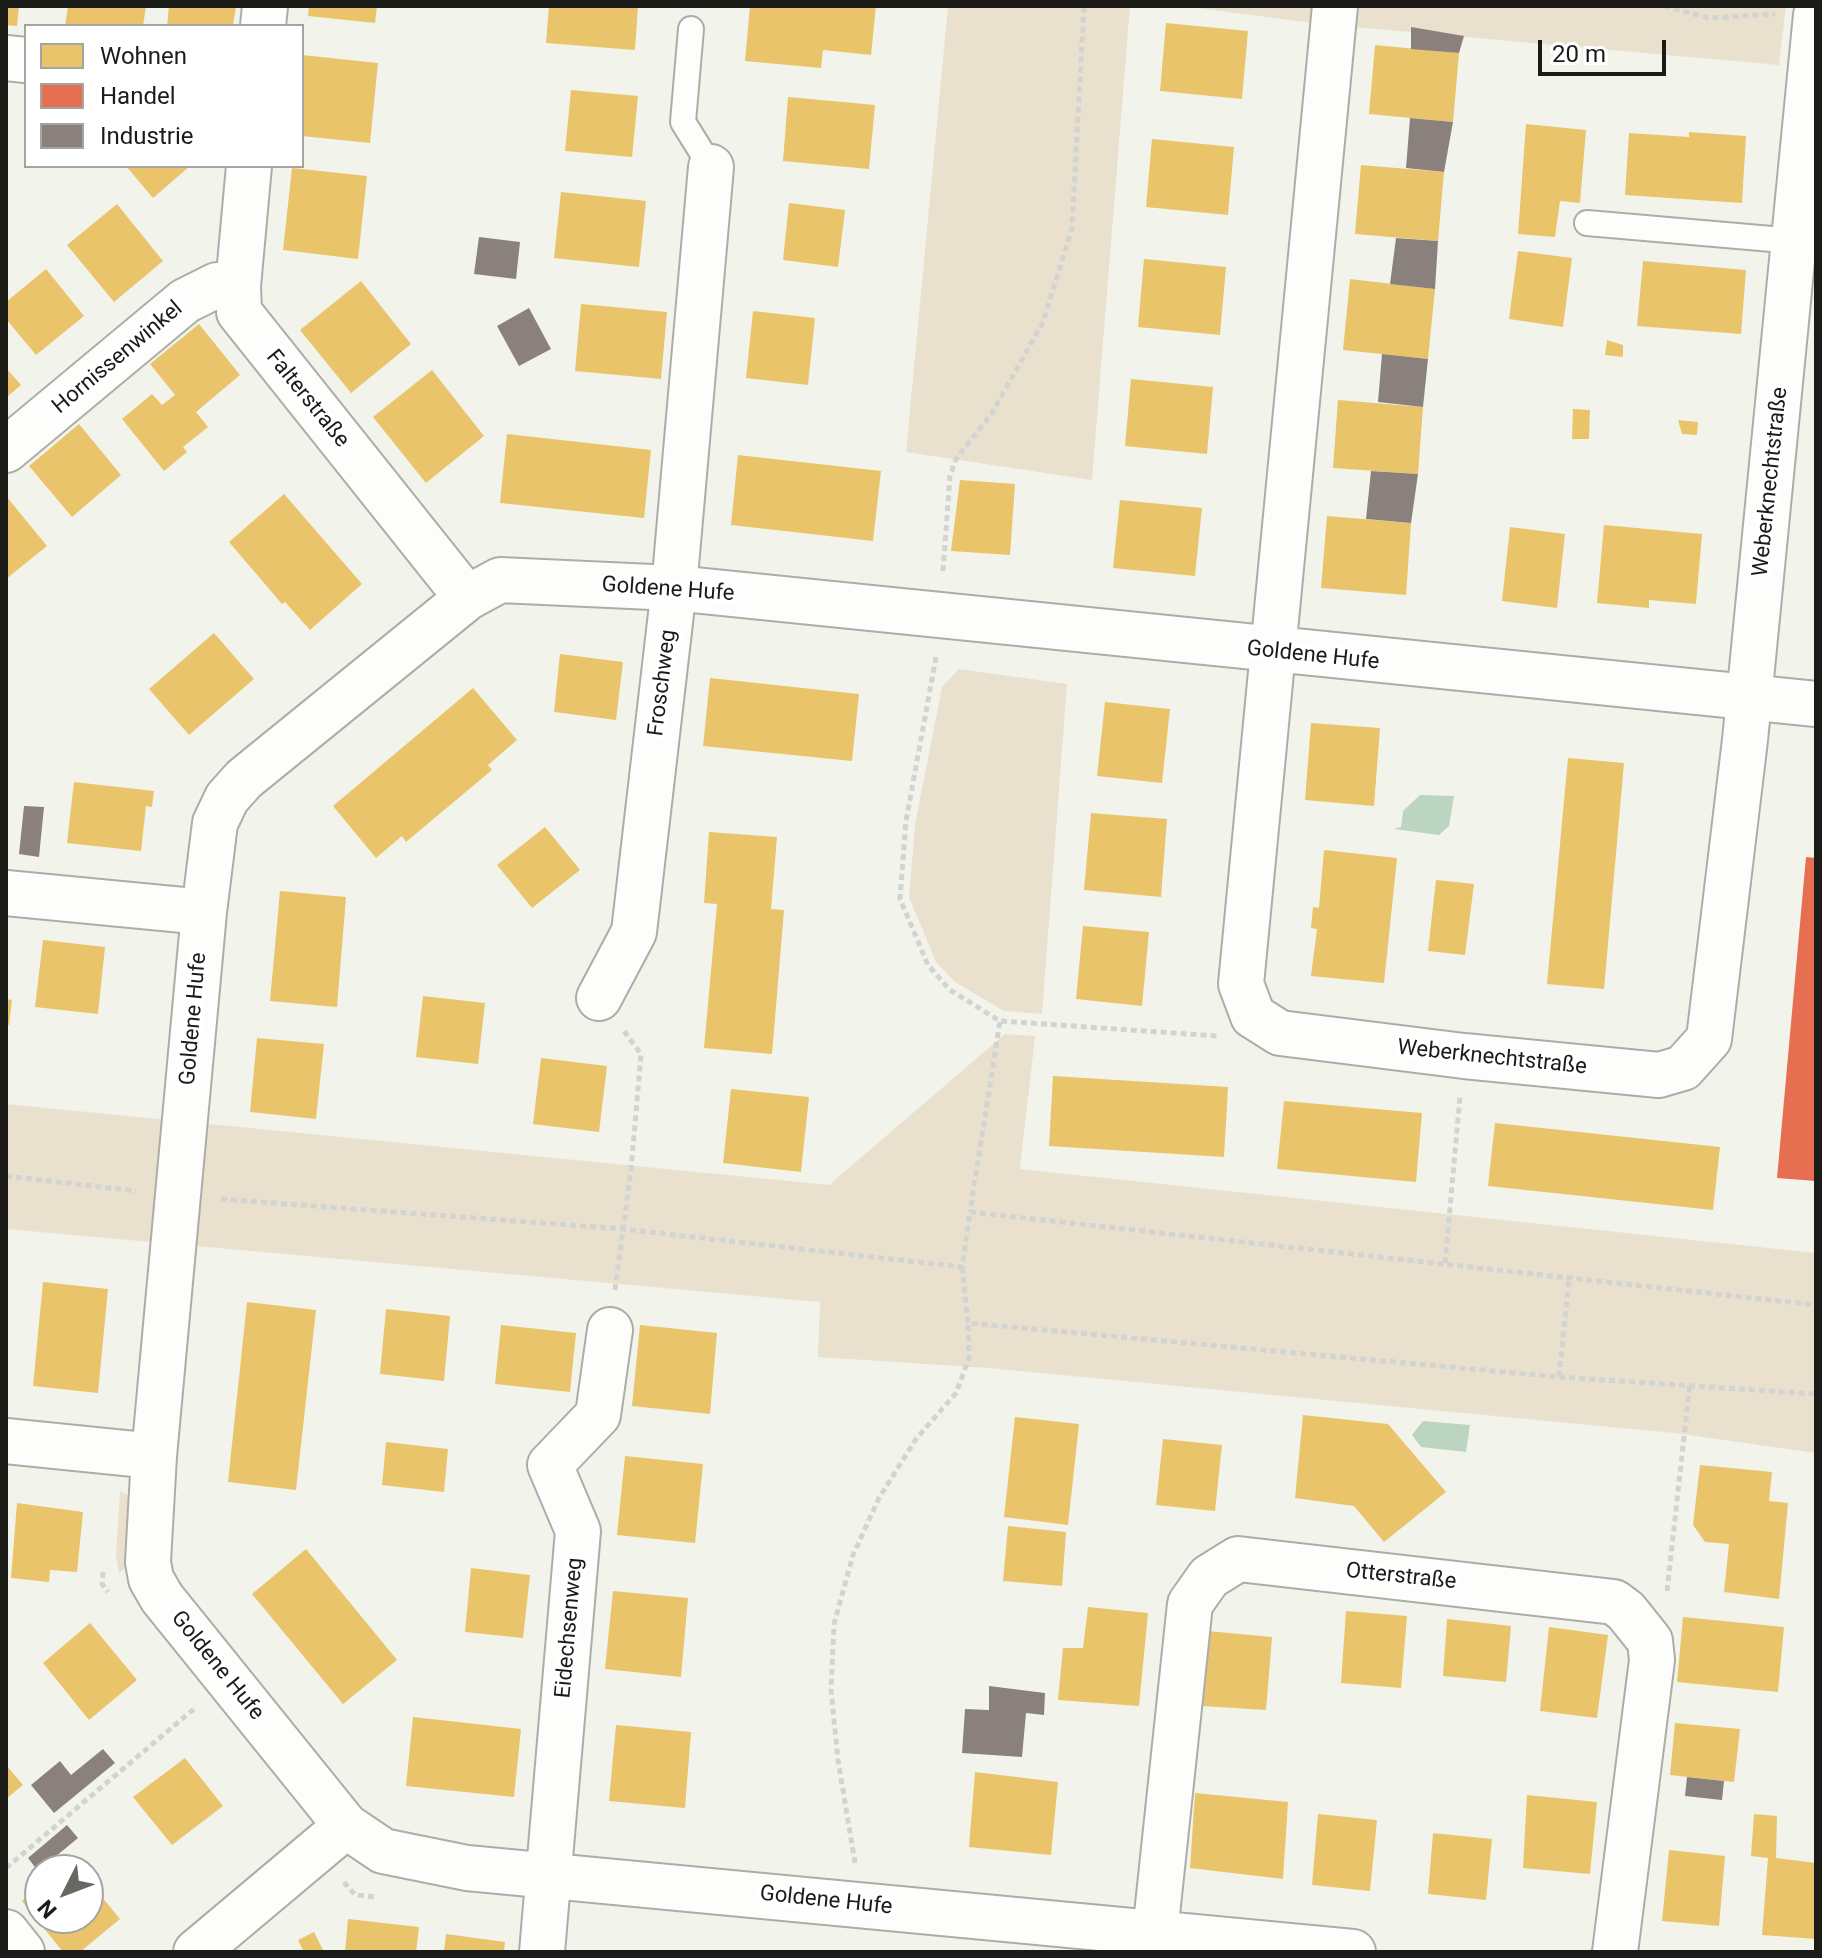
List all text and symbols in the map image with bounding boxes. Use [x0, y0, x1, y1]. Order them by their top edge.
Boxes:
legend [24, 24, 304, 168]
scale bar [1542, 24, 1670, 74]
text: 20 m [1552, 40, 1606, 68]
text: Wohnen [100, 42, 187, 70]
text: Handel [100, 82, 176, 110]
text: Industrie [100, 122, 193, 150]
street label: Hornissenwinkel [48, 296, 188, 420]
street label: Falterstraße [260, 345, 354, 453]
street label: Weberknechtstraße [1748, 386, 1794, 578]
street label: Goldene Hufe [601, 572, 735, 608]
street label: Froschweg [643, 628, 683, 738]
street label: Goldene Hufe [1245, 636, 1381, 676]
street label: Goldene Hufe [175, 952, 213, 1086]
street label: Weberknechtstraße [1396, 1035, 1588, 1081]
street label: Eidechsenweg [551, 1556, 589, 1700]
street label: Otterstraße [1344, 1558, 1458, 1596]
street label: Goldene Hufe [165, 1606, 269, 1726]
north arrow [24, 1854, 104, 1934]
street label: Goldene Hufe [758, 1881, 894, 1921]
text: N [33, 1895, 62, 1923]

